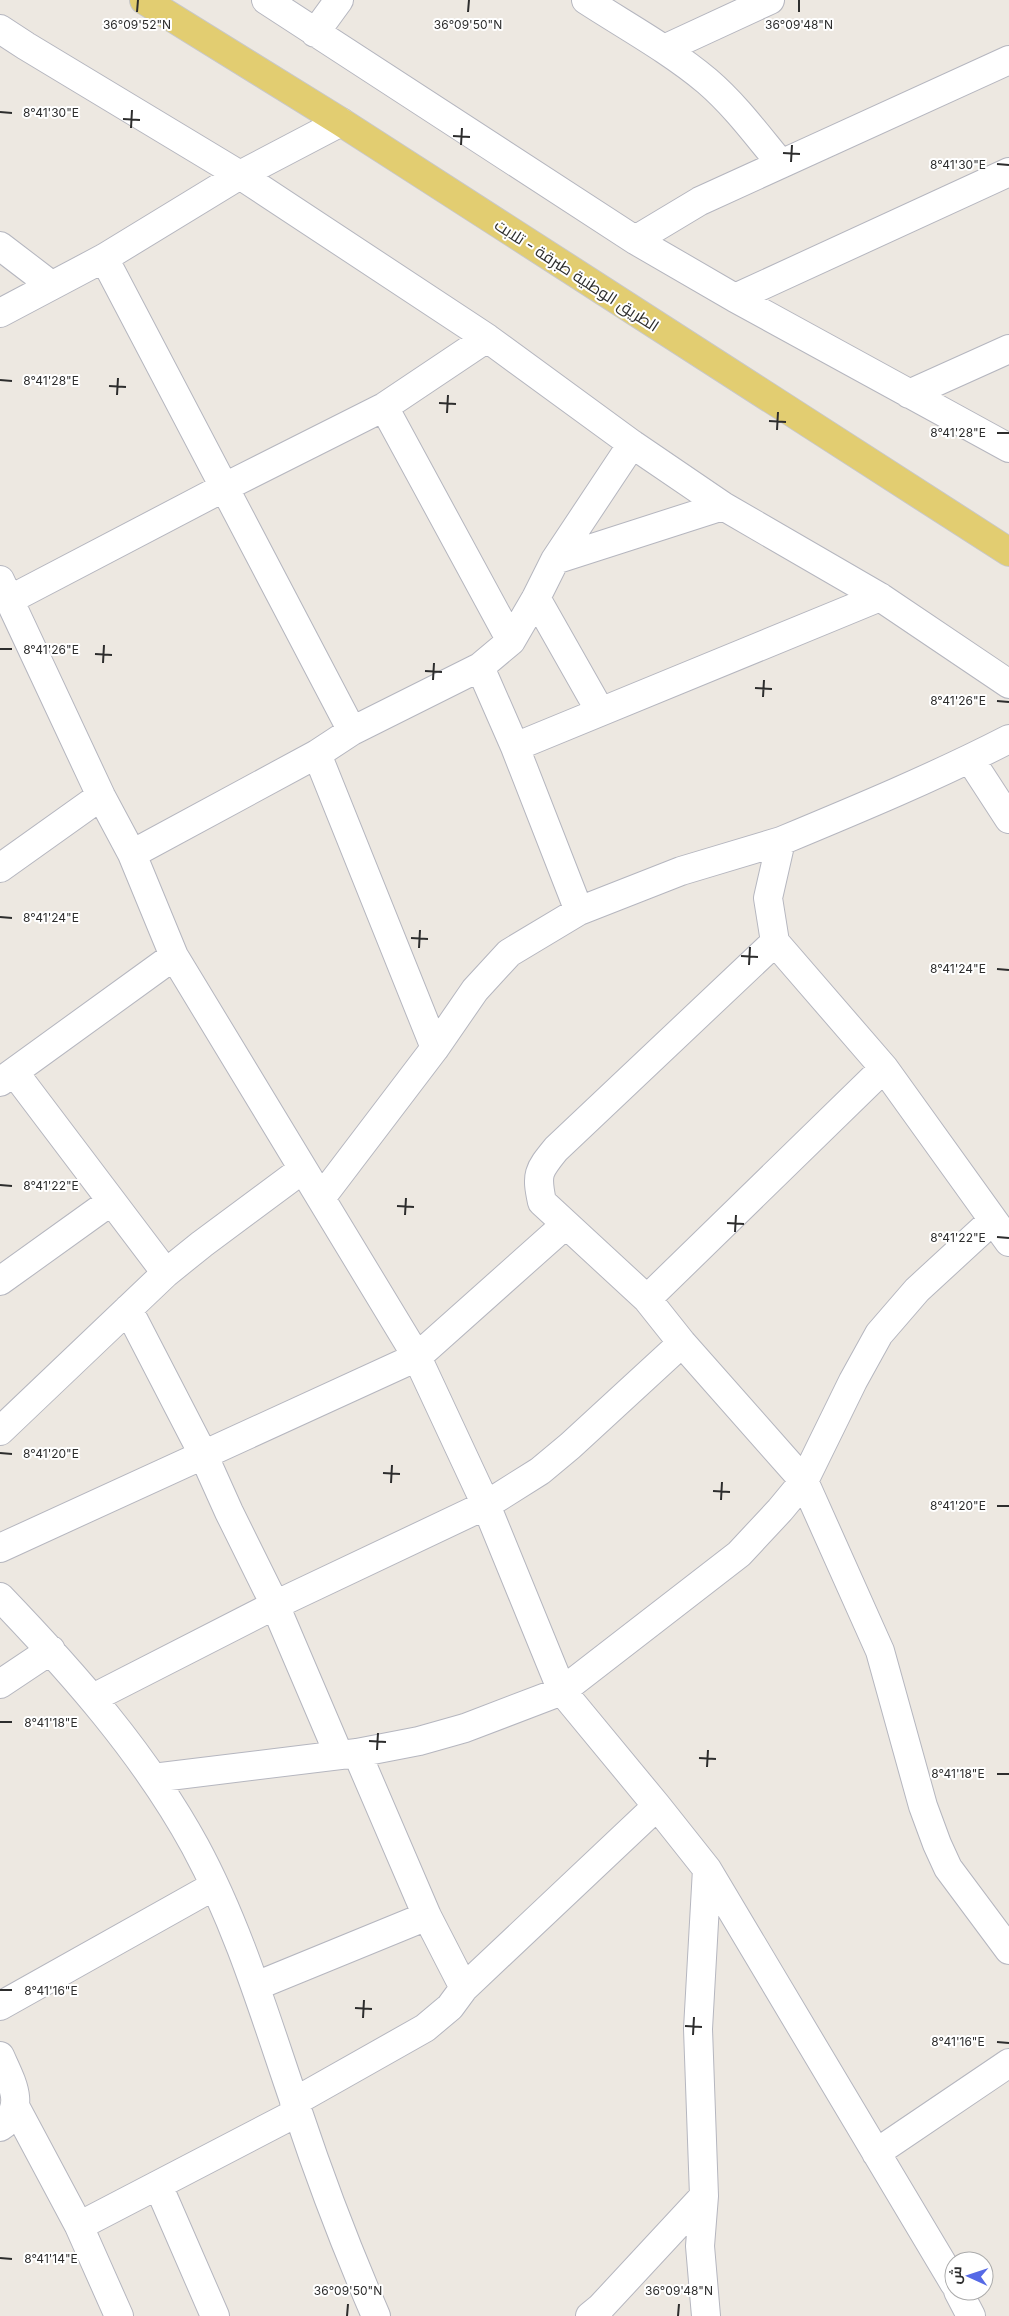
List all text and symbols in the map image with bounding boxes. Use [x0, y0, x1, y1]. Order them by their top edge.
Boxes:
text: 36°09'52"N [103, 17, 171, 32]
text: 36°09'50"N [434, 17, 502, 32]
text: 36°09'48"N [765, 17, 833, 32]
text: 8°41'30"E [23, 105, 79, 120]
text: 8°41'30"E [930, 157, 986, 172]
street label: الطريق الوطنية طبرقة - تلابت [491, 214, 663, 336]
text: 8°41'28"E [23, 373, 79, 388]
text: 8°41'28"E [930, 425, 986, 440]
text: 8°41'26"E [23, 642, 79, 657]
text: 8°41'26"E [930, 693, 986, 708]
text: 8°41'24"E [23, 910, 79, 925]
text: 8°41'24"E [930, 961, 986, 976]
text: 8°41'22"E [23, 1178, 79, 1193]
text: 8°41'22"E [930, 1230, 986, 1245]
text: 8°41'20"E [23, 1446, 79, 1461]
text: 8°41'20"E [930, 1498, 986, 1513]
text: 8°41'18"E [24, 1715, 78, 1730]
text: 8°41'18"E [931, 1766, 985, 1781]
text: 8°41'16"E [24, 1983, 78, 1998]
text: 8°41'16"E [931, 2034, 985, 2049]
text: 8°41'14"E [24, 2251, 78, 2266]
north arrow [944, 2251, 994, 2301]
text: ش [947, 2266, 965, 2285]
text: 36°09'50"N [314, 2283, 382, 2298]
text: 36°09'48"N [645, 2283, 713, 2298]

